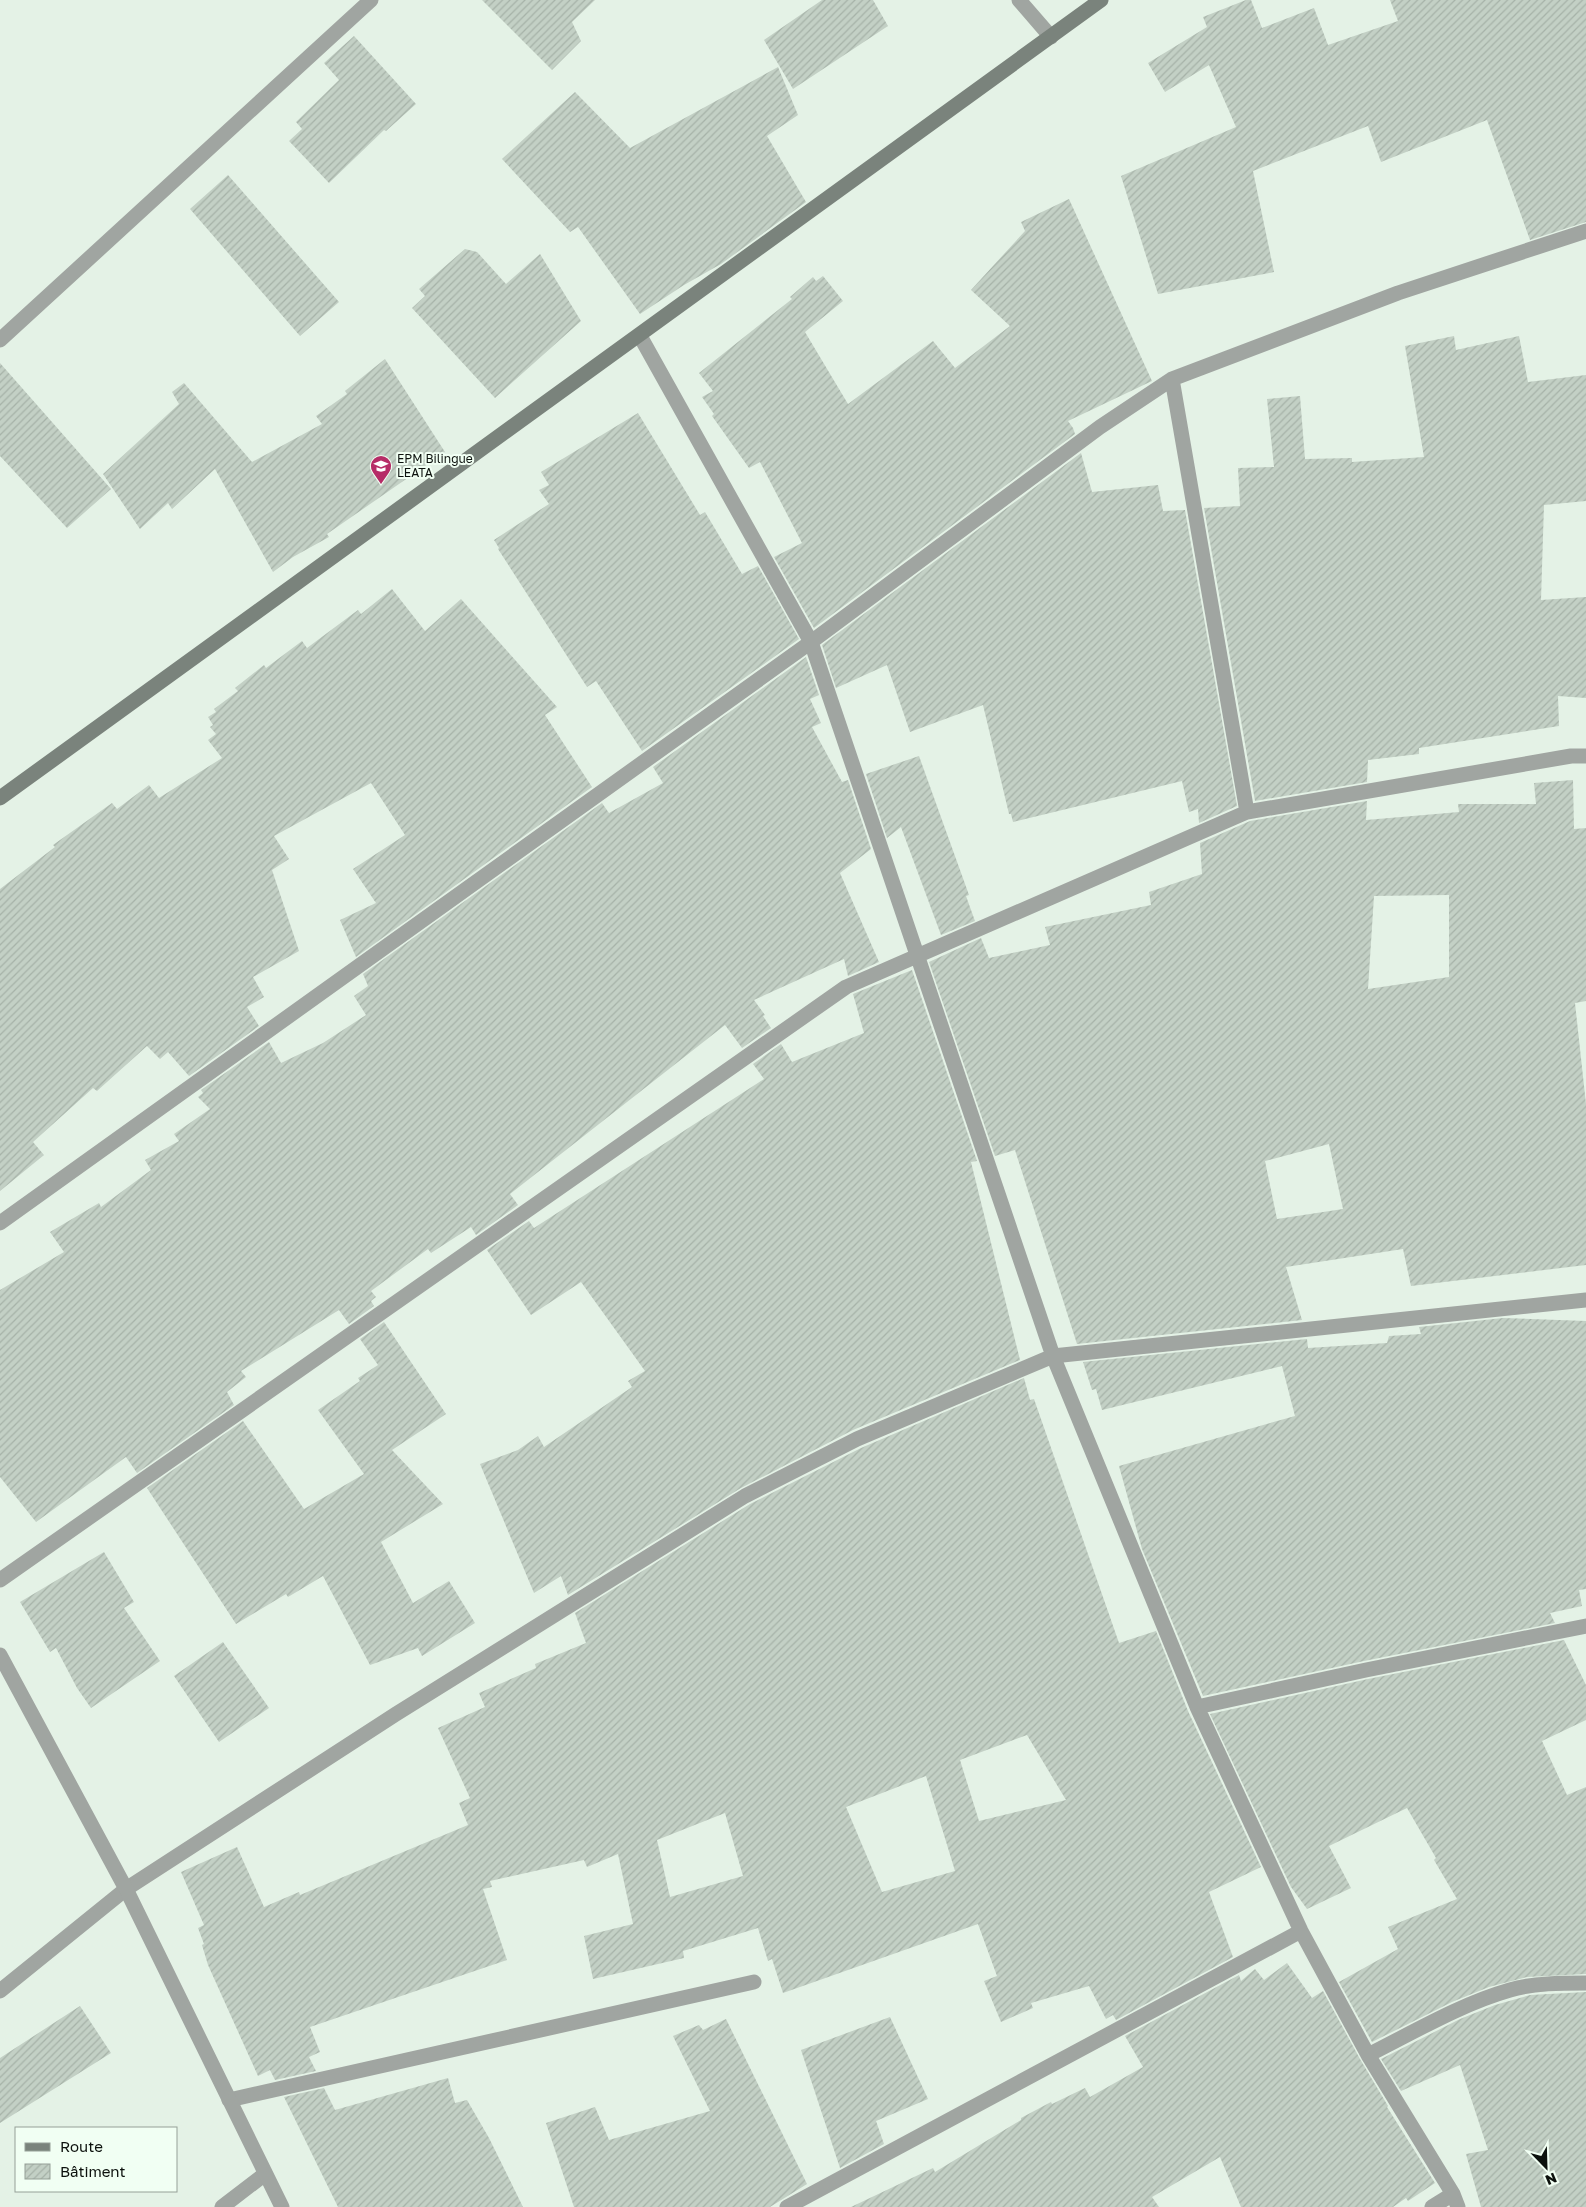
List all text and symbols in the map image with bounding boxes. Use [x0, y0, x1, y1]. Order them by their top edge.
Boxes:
place label: EPM Bilingue LEATA [397, 451, 473, 480]
school or university icon: EPM Bilingue LEATA [369, 454, 393, 485]
legend [15, 2127, 178, 2192]
text: Route [60, 2137, 103, 2155]
north arrow [1521, 2142, 1571, 2192]
text: Bâtiment [60, 2162, 125, 2180]
text: N [1543, 2170, 1559, 2189]

